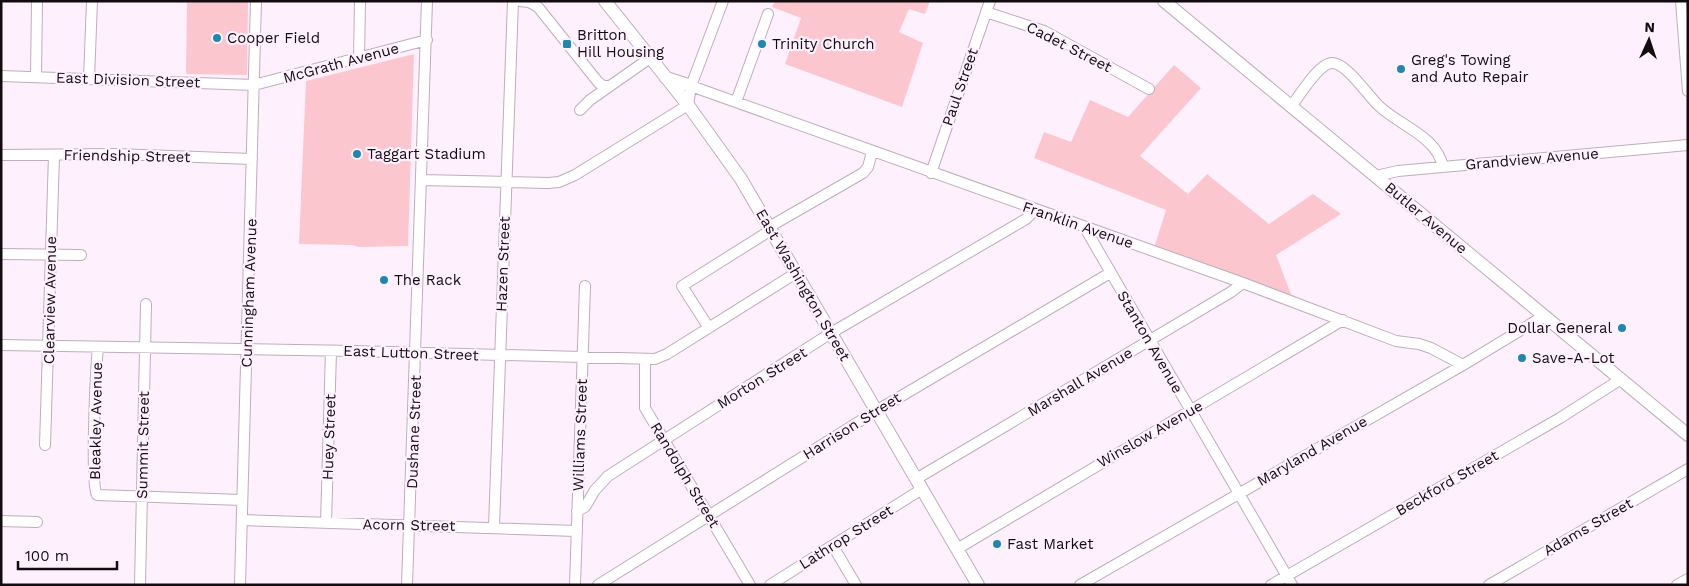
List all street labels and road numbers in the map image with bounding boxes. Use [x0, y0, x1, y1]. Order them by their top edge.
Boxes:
street label: Cadet Street [1023, 18, 1115, 76]
street label: McGrath Avenue [281, 39, 401, 87]
street label: Paul Street [938, 45, 982, 128]
street label: East Division Street [56, 68, 201, 92]
street label: Grandview Avenue [1464, 144, 1600, 174]
street label: Friendship Street [63, 146, 191, 166]
street label: Butler Avenue [1381, 178, 1471, 258]
street label: Franklin Avenue [1020, 198, 1136, 252]
street label: East Washington Street [752, 206, 854, 365]
street label: Hazen Street [492, 215, 514, 312]
street label: Cunningham Avenue [237, 218, 261, 368]
street label: Clearview Avenue [40, 236, 60, 364]
street label: Stanton Avenue [1113, 287, 1187, 397]
street label: East Lutton Street [343, 342, 480, 364]
street label: Morton Street [714, 343, 811, 413]
street label: Marshall Avenue [1024, 344, 1136, 420]
street label: Bleakley Avenue [86, 362, 106, 480]
street label: Dushane Street [403, 374, 425, 489]
street label: Williams Street [569, 378, 591, 492]
street label: Harrison Street [800, 388, 905, 463]
street label: Summit Street [133, 390, 153, 499]
street label: Huey Street [319, 393, 340, 480]
street label: Winslow Avenue [1094, 397, 1206, 471]
street label: Maryland Avenue [1254, 412, 1370, 490]
street label: Randolph Street [646, 419, 724, 532]
street label: Beckford Street [1392, 446, 1502, 520]
street label: Adams Street [1540, 494, 1636, 560]
street label: Lathrop Street [796, 501, 897, 573]
street label: Acorn Street [362, 515, 456, 535]

